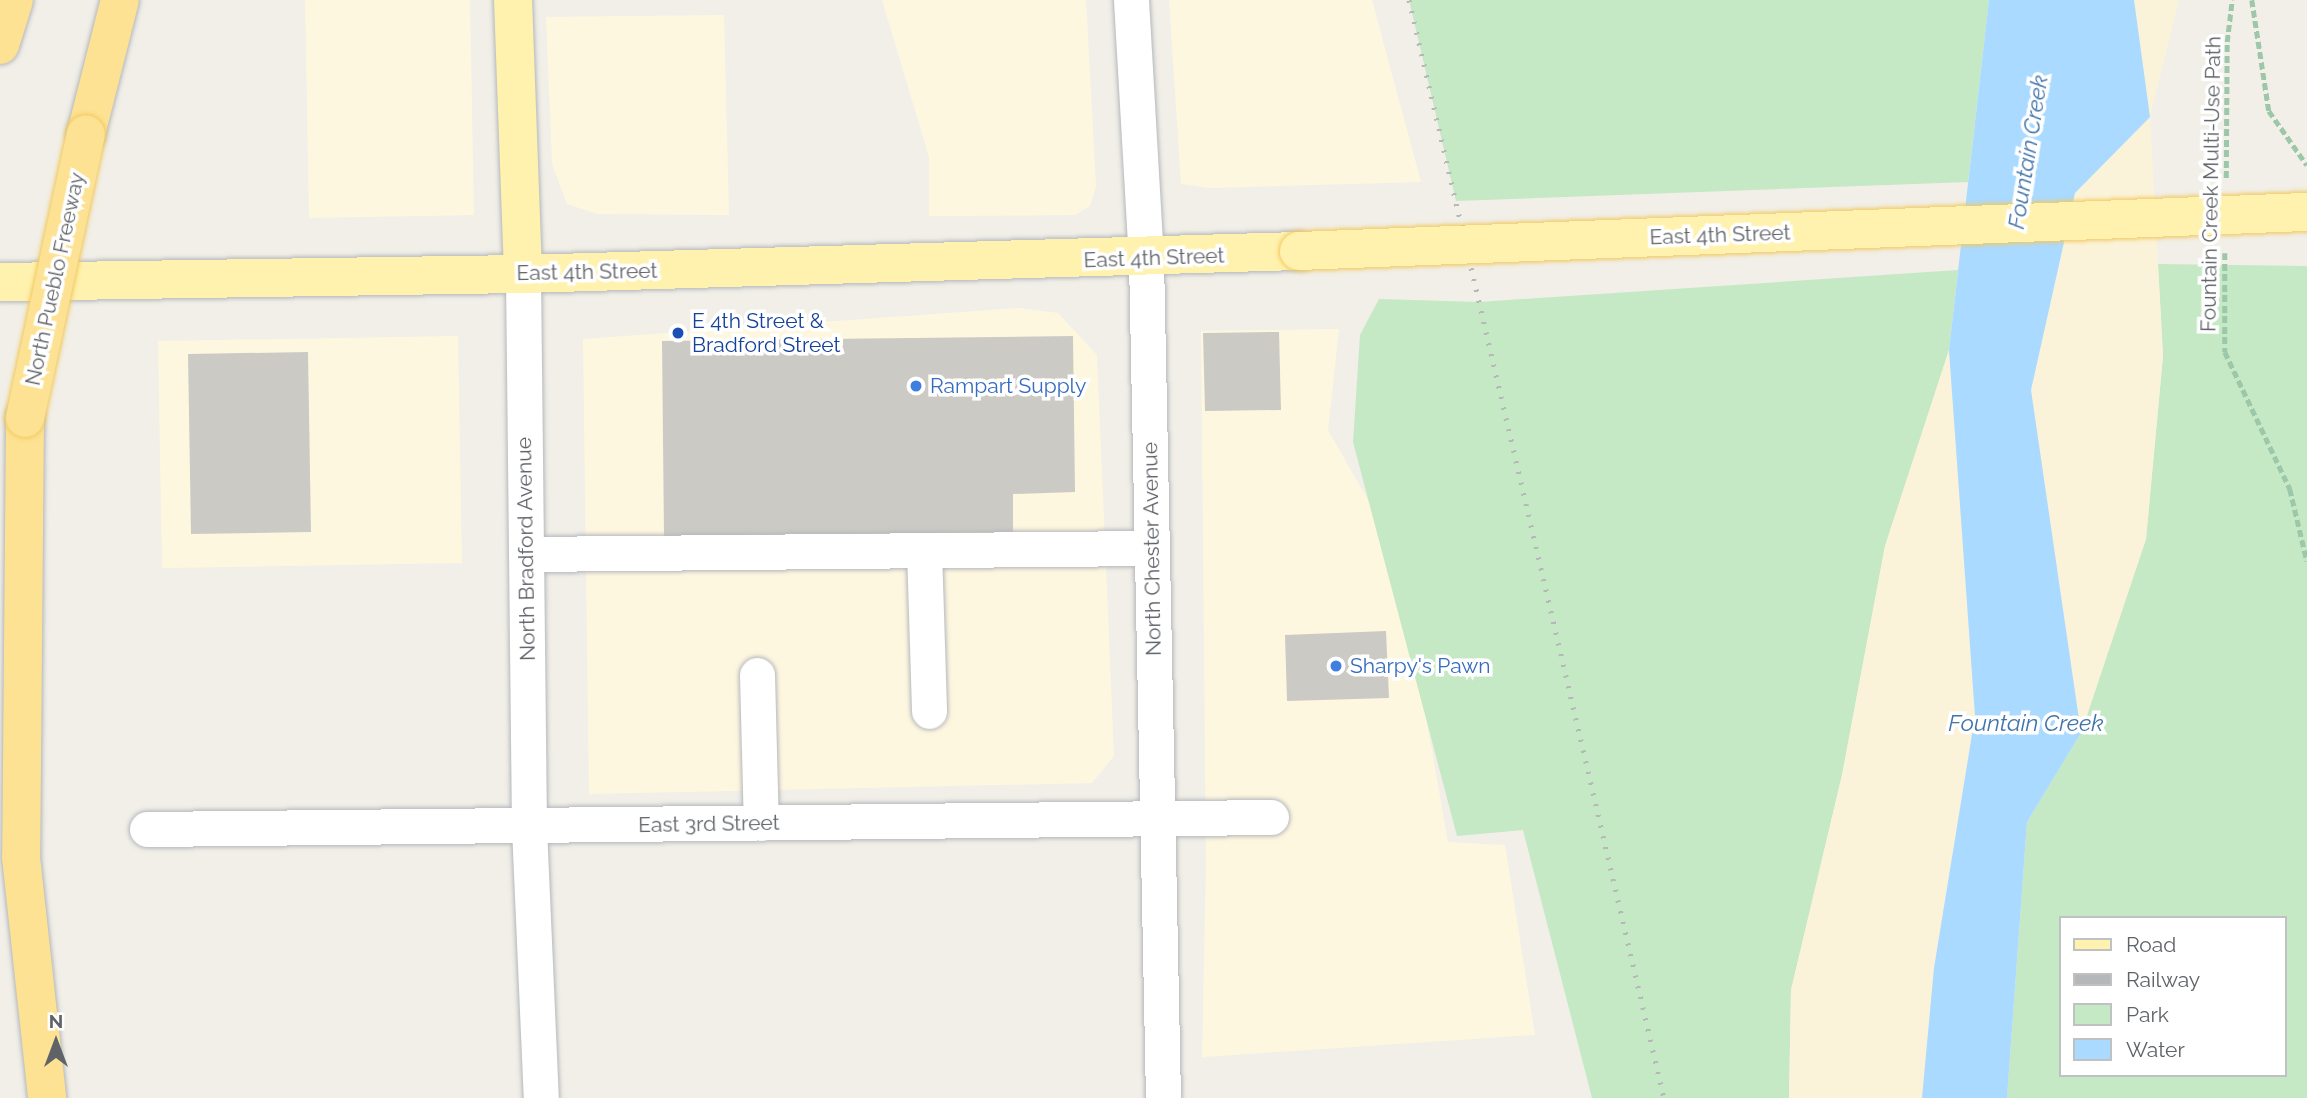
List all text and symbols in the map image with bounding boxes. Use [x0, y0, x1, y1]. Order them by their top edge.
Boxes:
street label: Fountain Creek Multi-Use Path [2196, 36, 2226, 332]
water label: Fountain Creek [2002, 73, 2054, 231]
street label: North Pueblo Freeway [20, 170, 90, 388]
street label: East 4th Street [1649, 220, 1791, 250]
street label: East 4th Street [1083, 243, 1225, 273]
street label: East 4th Street [516, 258, 658, 286]
place label: E 4th Street & Bradford Street [692, 308, 841, 358]
marker: E 4th Street & Bradford Street [670, 325, 686, 341]
place label: Rampart Supply [930, 373, 1086, 399]
marker: Rampart Supply [908, 378, 924, 394]
street label: North Bradford Avenue [511, 436, 541, 662]
street label: North Chester Avenue [1138, 441, 1166, 657]
place label: Sharpy's Pawn [1350, 653, 1491, 679]
marker: Sharpy's Pawn [1328, 658, 1344, 674]
water label: Fountain Creek [1948, 709, 2104, 737]
street label: East 3rd Street [638, 810, 780, 838]
legend [2058, 916, 2286, 1077]
text: Road [2126, 932, 2176, 957]
text: Railway [2126, 967, 2200, 992]
text: Park [2126, 1002, 2169, 1027]
north arrow [21, 1007, 91, 1077]
text: N [49, 1010, 63, 1032]
text: Water [2126, 1037, 2185, 1062]

